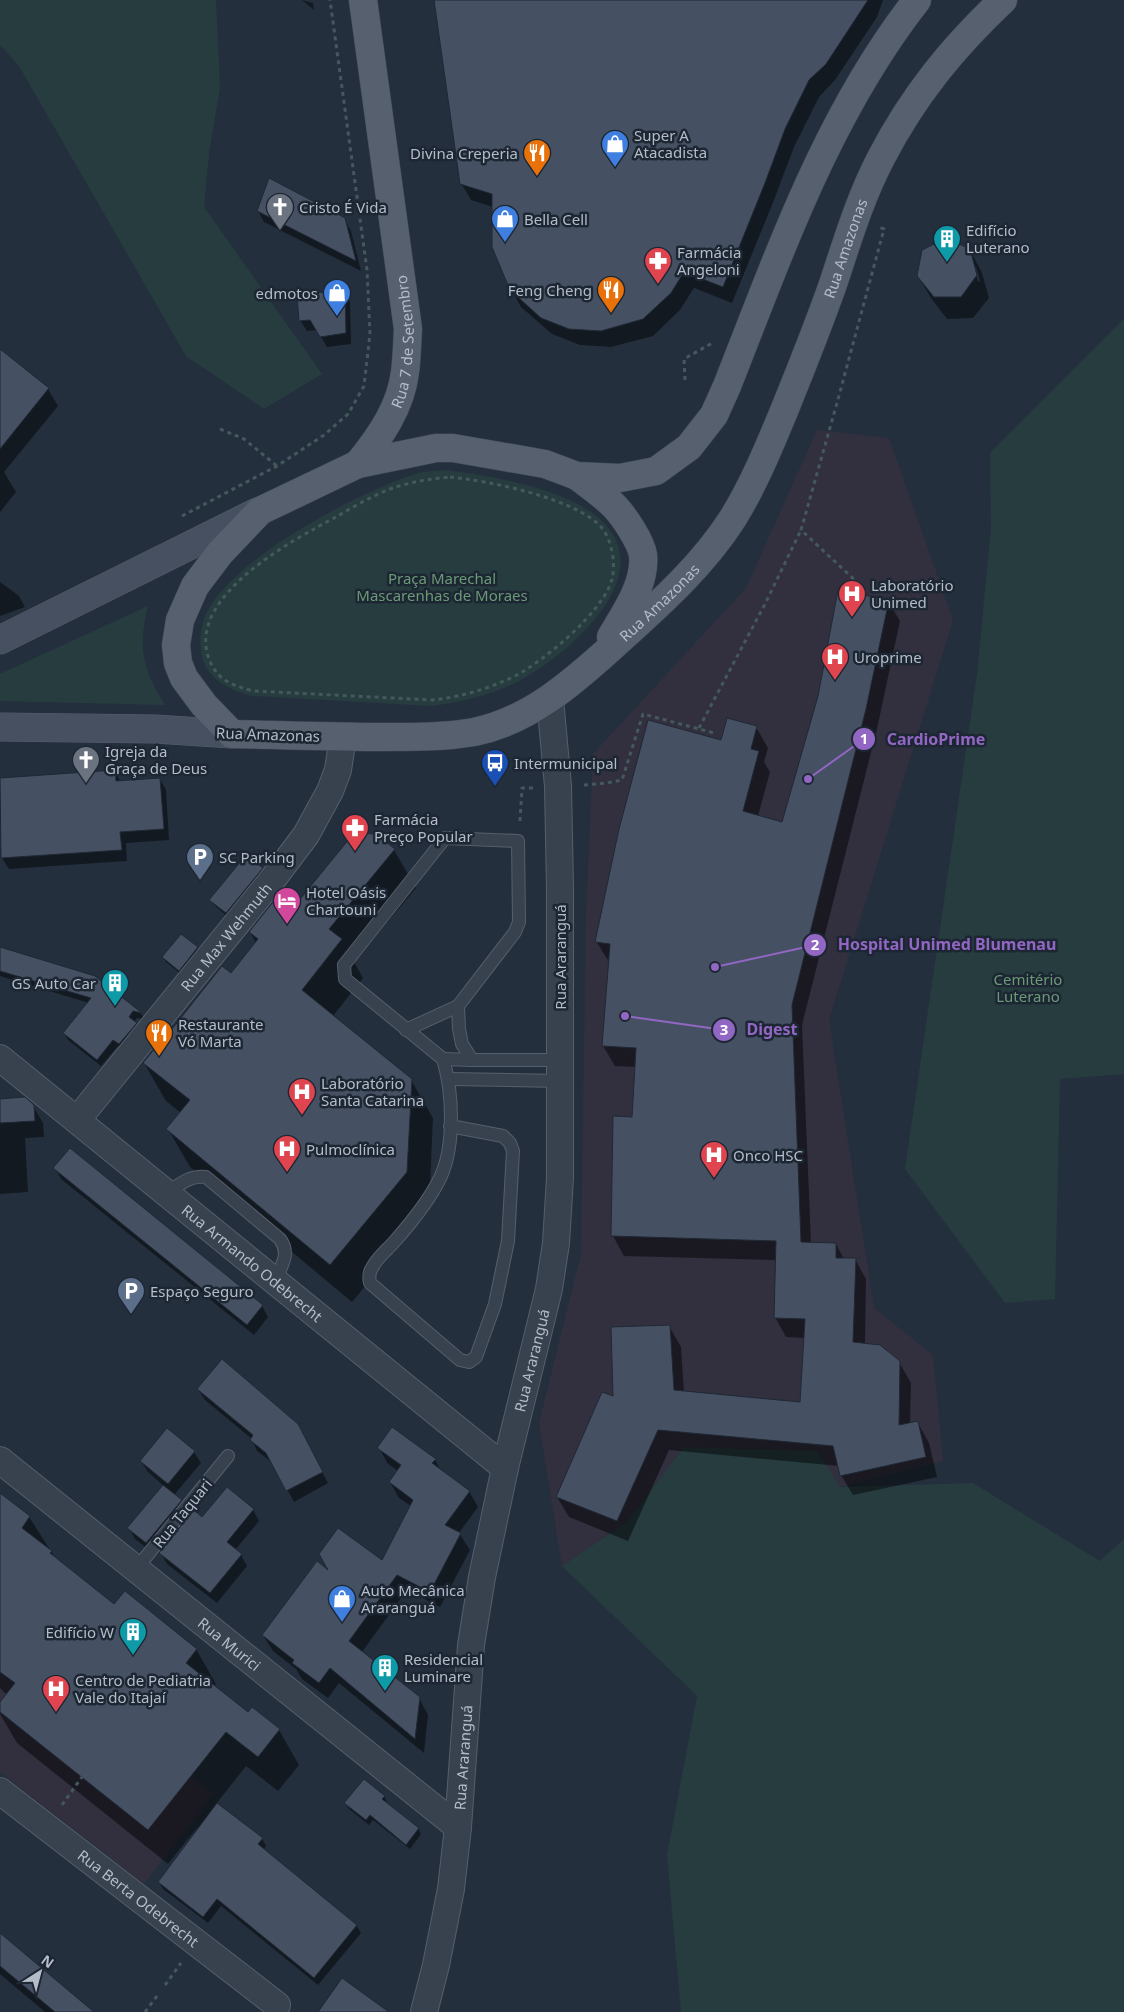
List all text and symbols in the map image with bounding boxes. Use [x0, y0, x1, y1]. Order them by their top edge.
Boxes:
place label: Super A Atacadista [634, 125, 707, 162]
shop icon: Super A Atacadista [600, 129, 630, 168]
restaurant icon: Divina Creperia [522, 138, 552, 177]
place label: Divina Creperia [410, 143, 518, 163]
church icon: Cristo É Vida [265, 192, 295, 231]
street label: Rua Amazonas [819, 196, 872, 301]
place label: Cristo É Vida [299, 197, 387, 217]
shop icon: Bella Cell [490, 204, 520, 243]
place label: Bella Cell [524, 209, 588, 229]
place label: Edifício Luterano [966, 220, 1030, 257]
building icon: Edifício Luterano [932, 224, 962, 263]
place label: Farmácia Angeloni [677, 242, 741, 279]
pharmacy icon: Farmácia Angeloni [643, 246, 673, 285]
street label: Rua 7 de Setembro [386, 274, 418, 411]
restaurant icon: Feng Cheng [596, 275, 626, 314]
shop icon: edmotos [322, 278, 352, 317]
place label: Feng Cheng [508, 280, 592, 300]
place label: edmotos [256, 283, 318, 303]
street label: Rua Amazonas [615, 559, 704, 646]
park label: Praça Marechal Mascarenhas de Moraes [356, 568, 528, 605]
place label: Laboratório Unimed [871, 575, 954, 612]
hospital icon: Laboratório Unimed [837, 579, 867, 618]
hospital icon: Uroprime [820, 642, 850, 681]
place label: Uroprime [854, 647, 922, 667]
street label: Rua Amazonas [216, 722, 320, 746]
callout: CardioPrime [851, 723, 995, 754]
text: 1 [860, 728, 868, 748]
text: CardioPrime [887, 728, 985, 750]
place label: Igreja da Graça de Deus [105, 741, 207, 778]
church icon: Igreja da Graça de Deus [71, 745, 101, 784]
bus stop icon: Intermunicipal [480, 748, 510, 787]
place label: Intermunicipal [514, 753, 617, 773]
place label: Farmácia Preço Popular [374, 809, 473, 846]
pharmacy icon: Farmácia Preço Popular [340, 813, 370, 852]
parking icon: SC Parking [185, 842, 215, 881]
place label: SC Parking [219, 847, 295, 867]
street label: Rua Max Wehmuth [176, 878, 276, 995]
place label: Hotel Oásis Chartouni [306, 882, 386, 919]
hotel icon: Hotel Oásis Chartouni [272, 886, 302, 925]
street label: Rua Araranguá [550, 904, 570, 1010]
callout: Hospital Unimed Blumenau [802, 929, 1066, 960]
text: Hospital Unimed Blumenau [838, 933, 1056, 955]
text: 2 [811, 934, 820, 954]
building icon: GS Auto Car [100, 968, 130, 1007]
park label: Cemitério Luterano [994, 969, 1062, 1006]
place label: GS Auto Car [12, 973, 96, 993]
place label: Restaurante Vó Marta [178, 1014, 264, 1051]
callout: Digest [712, 1014, 808, 1045]
restaurant icon: Restaurante Vó Marta [144, 1018, 174, 1057]
text: Digest [746, 1018, 798, 1040]
text: 3 [720, 1019, 728, 1039]
place label: Laboratório Santa Catarina [321, 1073, 424, 1110]
hospital icon: Laboratório Santa Catarina [287, 1077, 317, 1116]
hospital icon: Pulmoclínica [272, 1134, 302, 1173]
place label: Pulmoclínica [306, 1139, 395, 1159]
hospital icon: Onco HSC [699, 1140, 729, 1179]
place label: Onco HSC [733, 1145, 804, 1165]
street label: Rua Armando Odebrecht [178, 1200, 327, 1326]
parking icon: Espaço Seguro [116, 1276, 146, 1315]
place label: Espaço Seguro [150, 1281, 254, 1301]
street label: Rua Araranguá [509, 1307, 554, 1414]
street label: Rua Taquari [148, 1474, 216, 1552]
place label: Auto Mecânica Araranguá [361, 1580, 465, 1617]
shop icon: Auto Mecânica Araranguá [327, 1584, 357, 1623]
street label: Rua Murici [194, 1613, 265, 1675]
building icon: Edifício W [118, 1617, 148, 1656]
place label: Edifício W [46, 1622, 114, 1642]
place label: Residencial Luminare [404, 1649, 483, 1686]
building icon: Residencial Luminare [370, 1653, 400, 1692]
place label: Centro de Pediatria Vale do Itajaí [75, 1670, 211, 1707]
hospital icon: Centro de Pediatria Vale do Itajaí [41, 1674, 71, 1713]
street label: Rua Araranguá [449, 1704, 477, 1811]
street label: Rua Berta Odebrecht [74, 1845, 204, 1952]
north arrow [15, 1947, 65, 1997]
text: N [38, 1950, 58, 1972]

